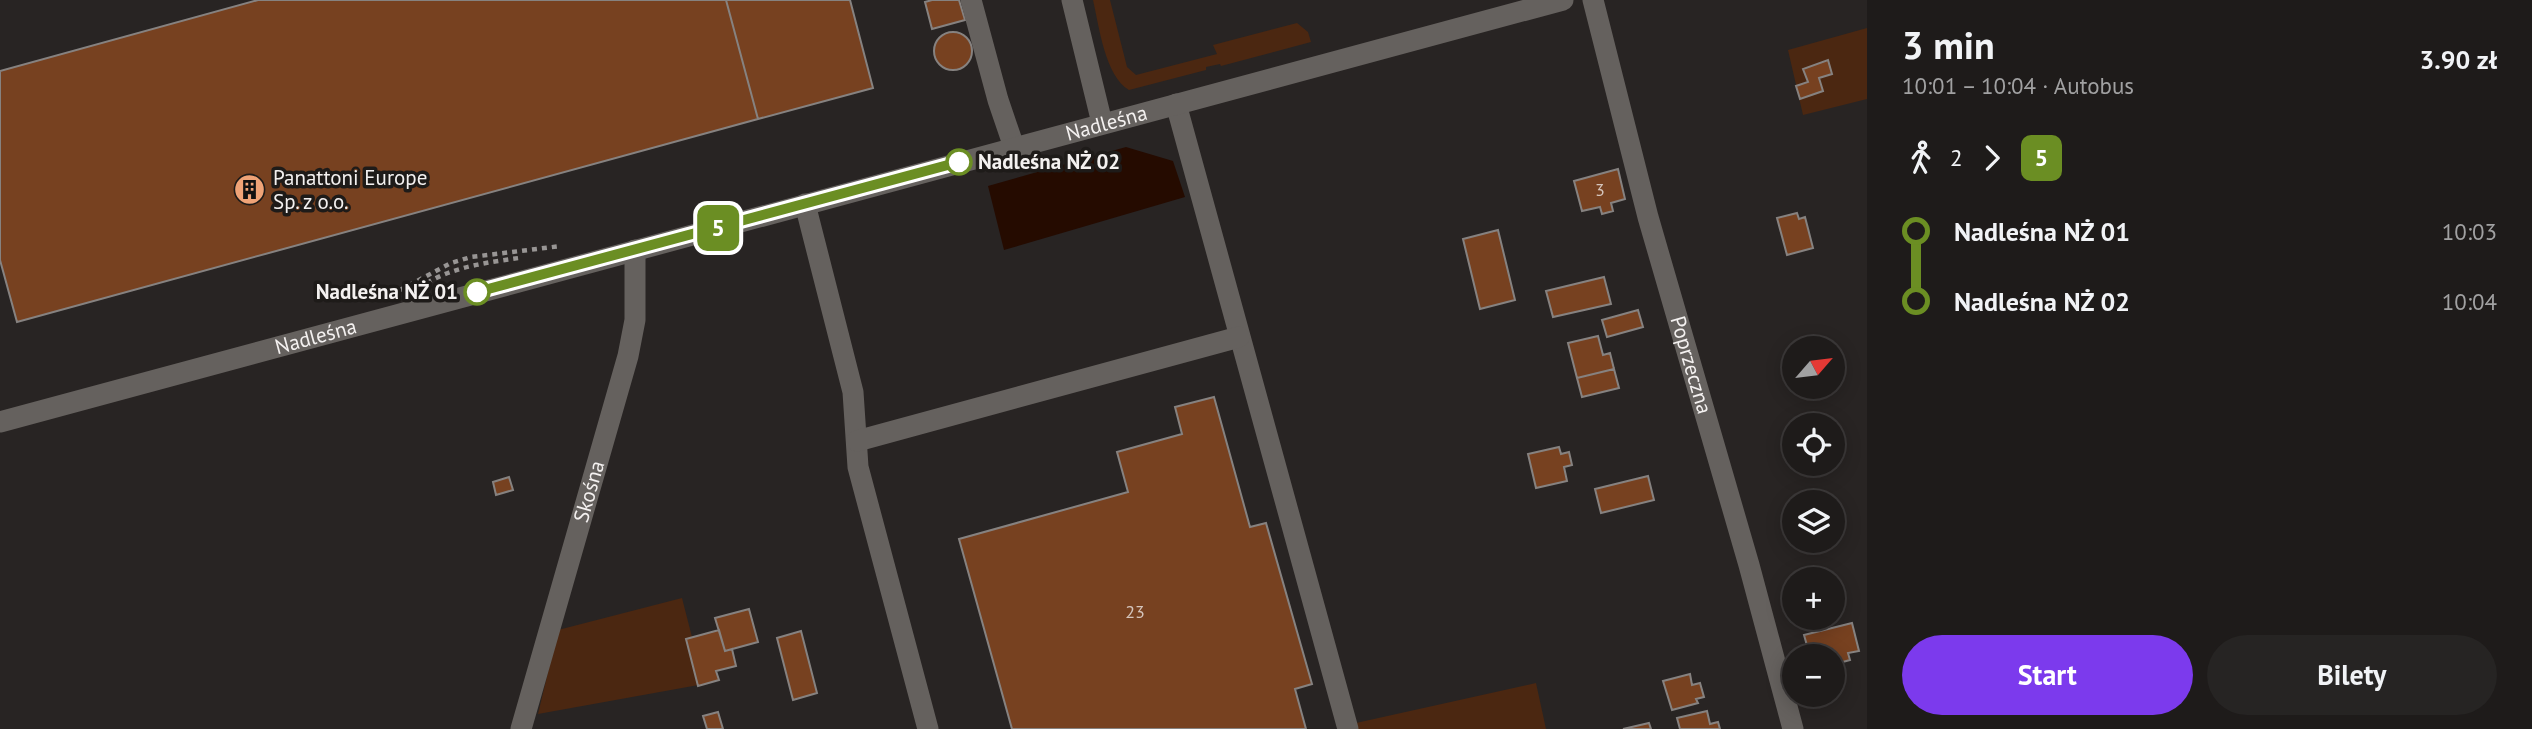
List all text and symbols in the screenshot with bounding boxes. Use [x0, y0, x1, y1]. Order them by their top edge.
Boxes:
text: 3 min [1902, 20, 1995, 69]
text: 3.90 zł [2420, 43, 2497, 76]
text: 10:01 – 10:04 · Autobus [1902, 71, 2134, 100]
street label: Nadleśna [1062, 99, 1150, 147]
icon: walk [1902, 139, 1940, 177]
icon: forward [1973, 139, 2011, 177]
text: 5 [2035, 142, 2048, 173]
text: 2 [1950, 143, 1963, 172]
place label: Nadleśna NŻ 02 [978, 148, 1120, 175]
marker: Nadleśna NŻ 02 [946, 149, 972, 175]
place label: Panattoni Europe Sp. z o.o. [273, 164, 427, 215]
building icon: Panattoni Europe Sp. z o.o. [233, 173, 267, 207]
house number: 3 [1595, 178, 1605, 201]
line badge: 5 [695, 205, 741, 251]
text: 5 [711, 212, 725, 243]
text: Nadleśna NŻ 01 [1954, 215, 2130, 248]
text: 10:03 [2442, 217, 2497, 246]
place label: Nadleśna NŻ 01 [316, 278, 458, 305]
marker: Nadleśna NŻ 01 [464, 279, 490, 305]
text: Nadleśna NŻ 02 [1954, 285, 2130, 318]
text: 10:04 [2442, 287, 2497, 316]
street label: Nadleśna [272, 312, 359, 360]
street label: Poprzeczna [1664, 313, 1718, 417]
north arrow [1782, 336, 1844, 399]
map controls [1782, 336, 1845, 707]
button: locate [1782, 413, 1845, 476]
street label: Skośna [567, 457, 610, 525]
button: layers [1782, 490, 1845, 553]
button: + [1782, 567, 1845, 630]
house number: 23 [1125, 600, 1145, 623]
button: Start [1902, 635, 2193, 715]
button: Bilety [2207, 635, 2497, 715]
button: − [1782, 644, 1845, 707]

